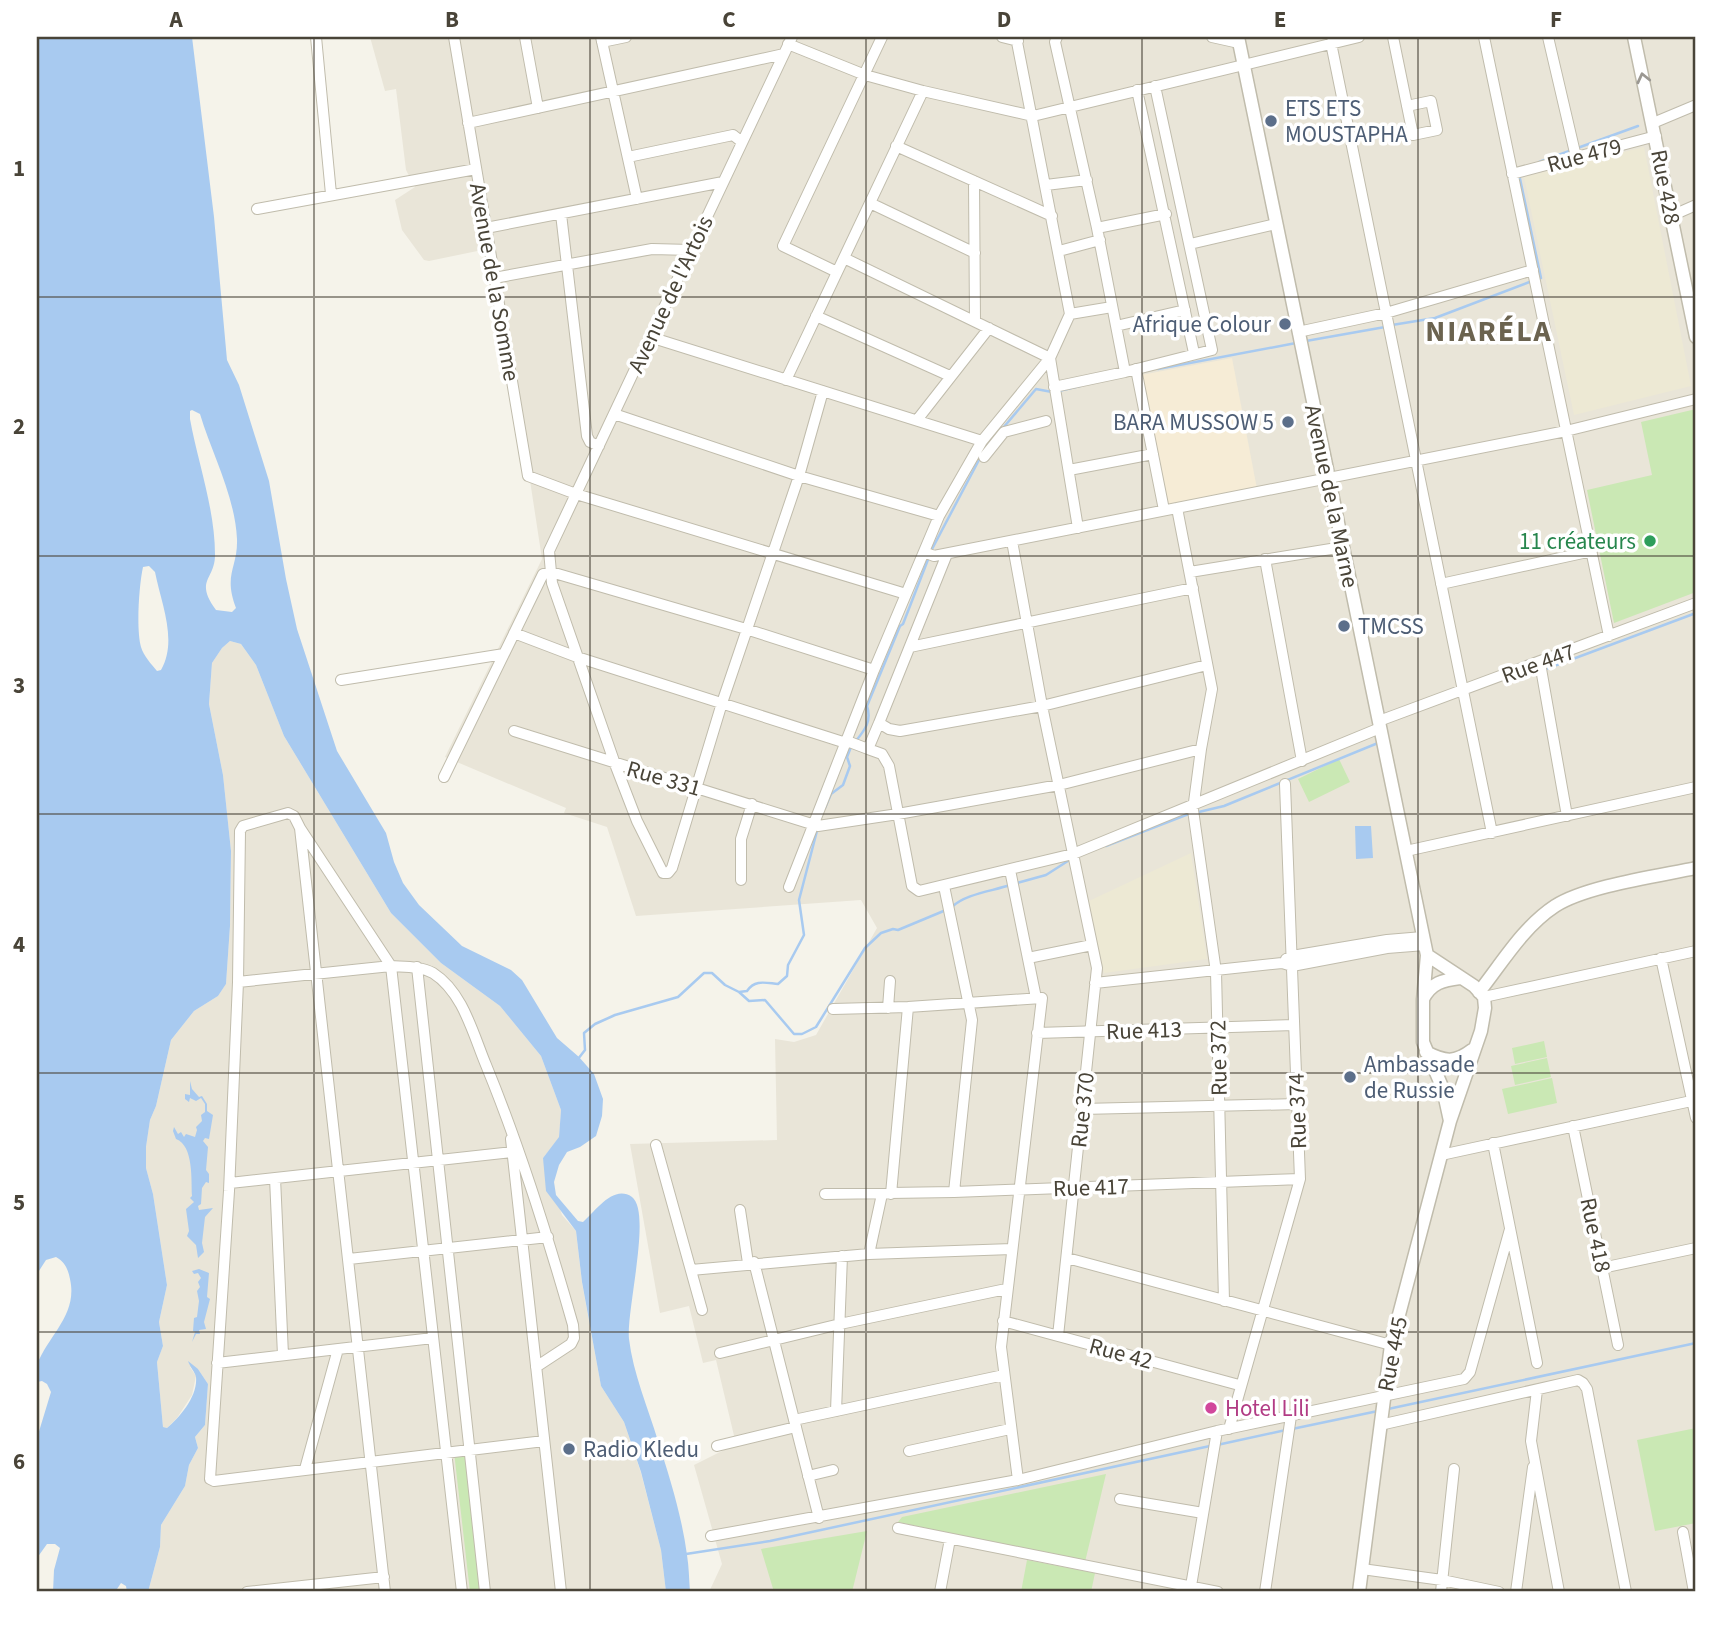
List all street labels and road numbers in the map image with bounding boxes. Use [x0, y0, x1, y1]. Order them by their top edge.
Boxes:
street label: Rue 479 [1543, 130, 1625, 181]
street label: Rue 428 [1642, 147, 1689, 227]
street label: Avenue de la Somme [461, 180, 528, 384]
street label: Avenue de l'Artois [620, 210, 721, 378]
street label: Avenue de la Marne [1296, 401, 1367, 591]
street label: Rue 447 [1497, 635, 1579, 692]
street label: Rue 331 [623, 752, 705, 805]
street label: Rue 413 [1106, 1013, 1183, 1048]
street label: Rue 372 [1201, 1020, 1236, 1096]
street label: Rue 370 [1062, 1071, 1103, 1150]
street label: Rue 374 [1280, 1072, 1315, 1149]
street label: Rue 417 [1053, 1170, 1130, 1205]
street label: Rue 418 [1571, 1195, 1620, 1276]
street label: Rue 445 [1369, 1314, 1416, 1394]
street label: Rue 42 [1085, 1329, 1156, 1378]

